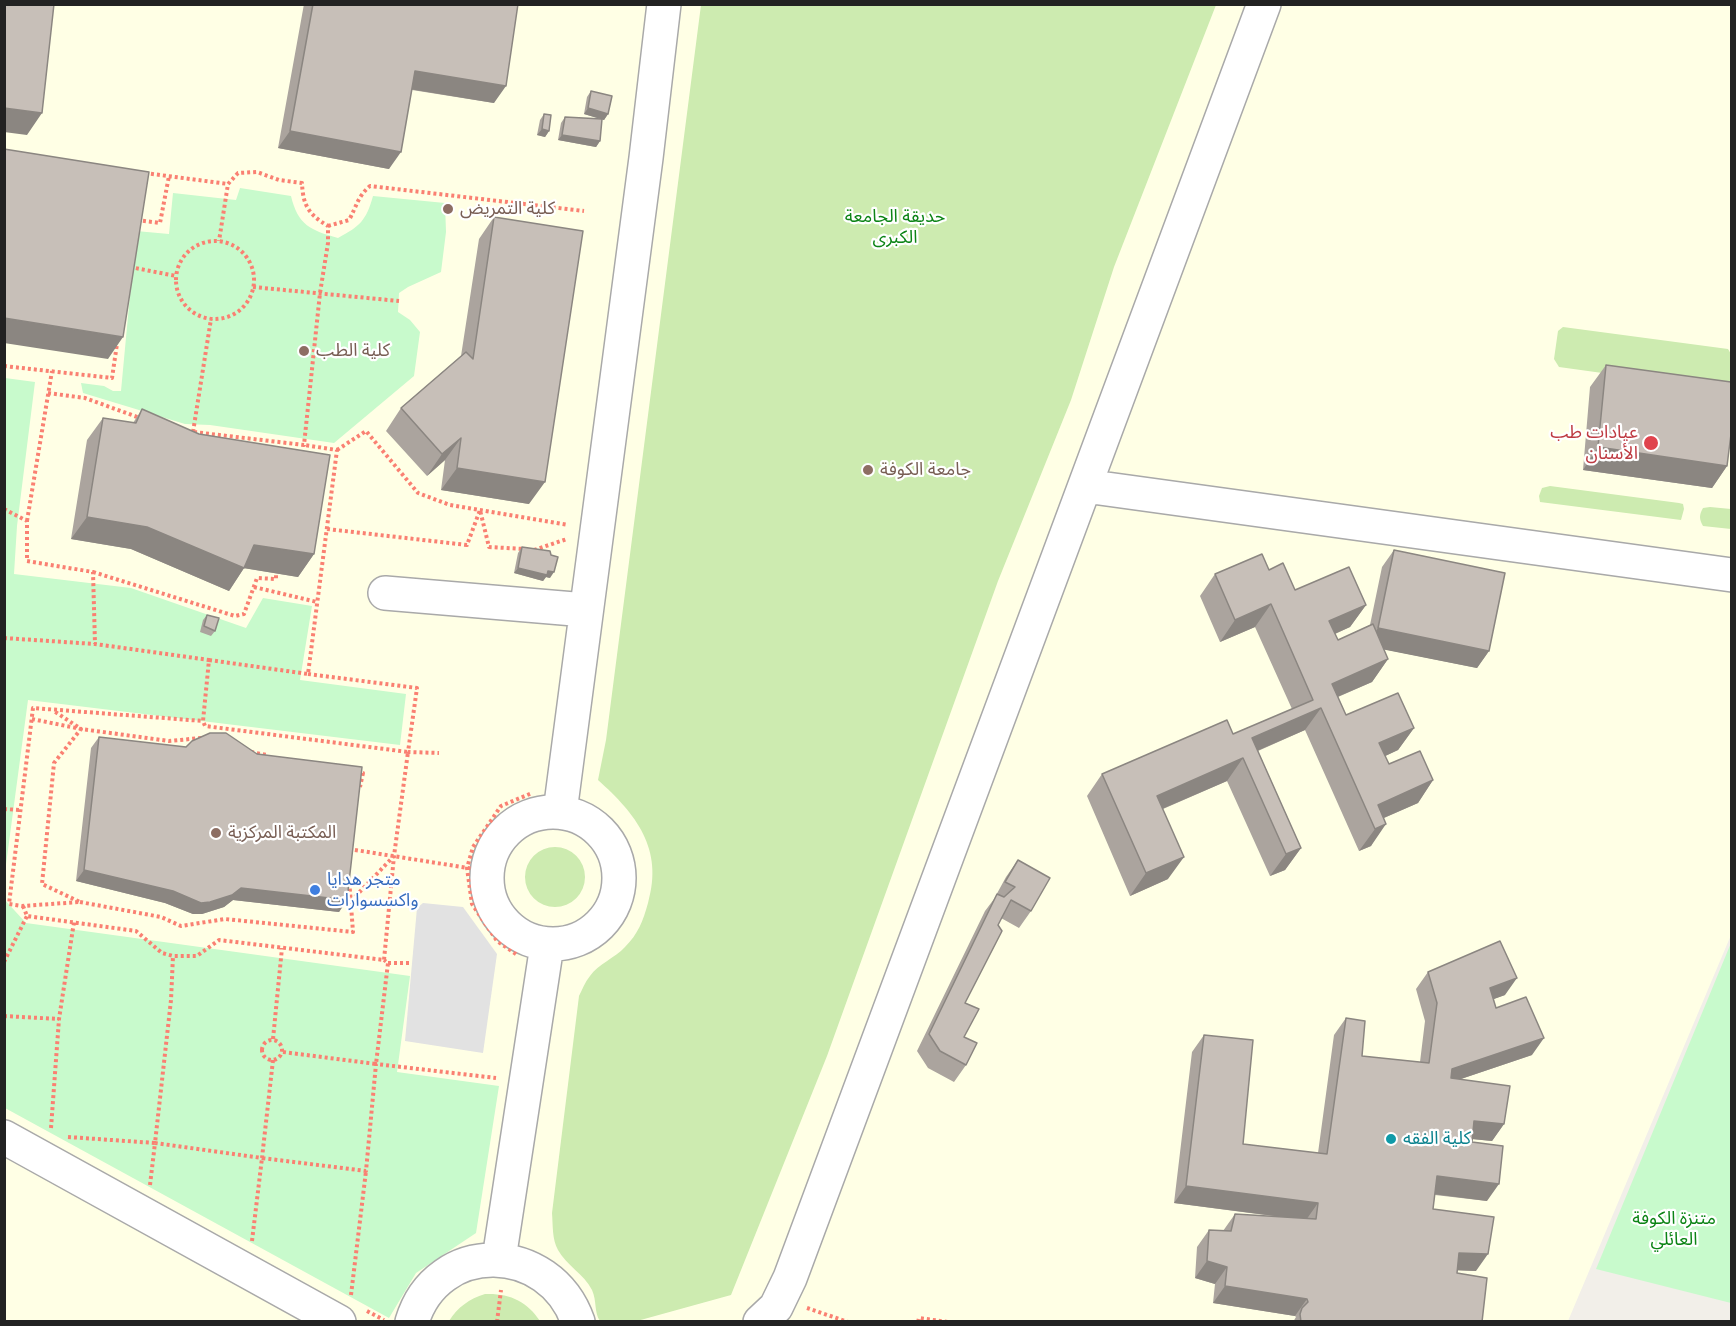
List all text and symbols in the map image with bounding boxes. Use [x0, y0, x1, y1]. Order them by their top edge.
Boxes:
place label: كلية التمريض [460, 198, 555, 220]
marker: كلية التمريض [441, 202, 455, 216]
park label: حديقة الجامعة الكبرى [845, 206, 945, 248]
place label: كلية الطب [316, 340, 390, 362]
marker: كلية الطب [297, 344, 311, 358]
place label: عيادات طب الأسنان [1550, 422, 1638, 464]
marker: عيادات طب الأسنان [1642, 434, 1660, 452]
place label: جامعة الكوفة [880, 459, 971, 481]
marker: جامعة الكوفة [861, 463, 875, 477]
place label: المكتبة المركزية [228, 822, 336, 844]
marker: المكتبة المركزية [209, 826, 223, 840]
place label: متجر هدايا واكسسوارات [327, 869, 418, 912]
marker: متجر هدايا واكسسوارات [308, 883, 322, 897]
place label: كلية الفقه [1403, 1128, 1471, 1150]
marker: كلية الفقه [1384, 1132, 1398, 1146]
park label: متنزة الكوفة العائلي [1632, 1208, 1716, 1250]

